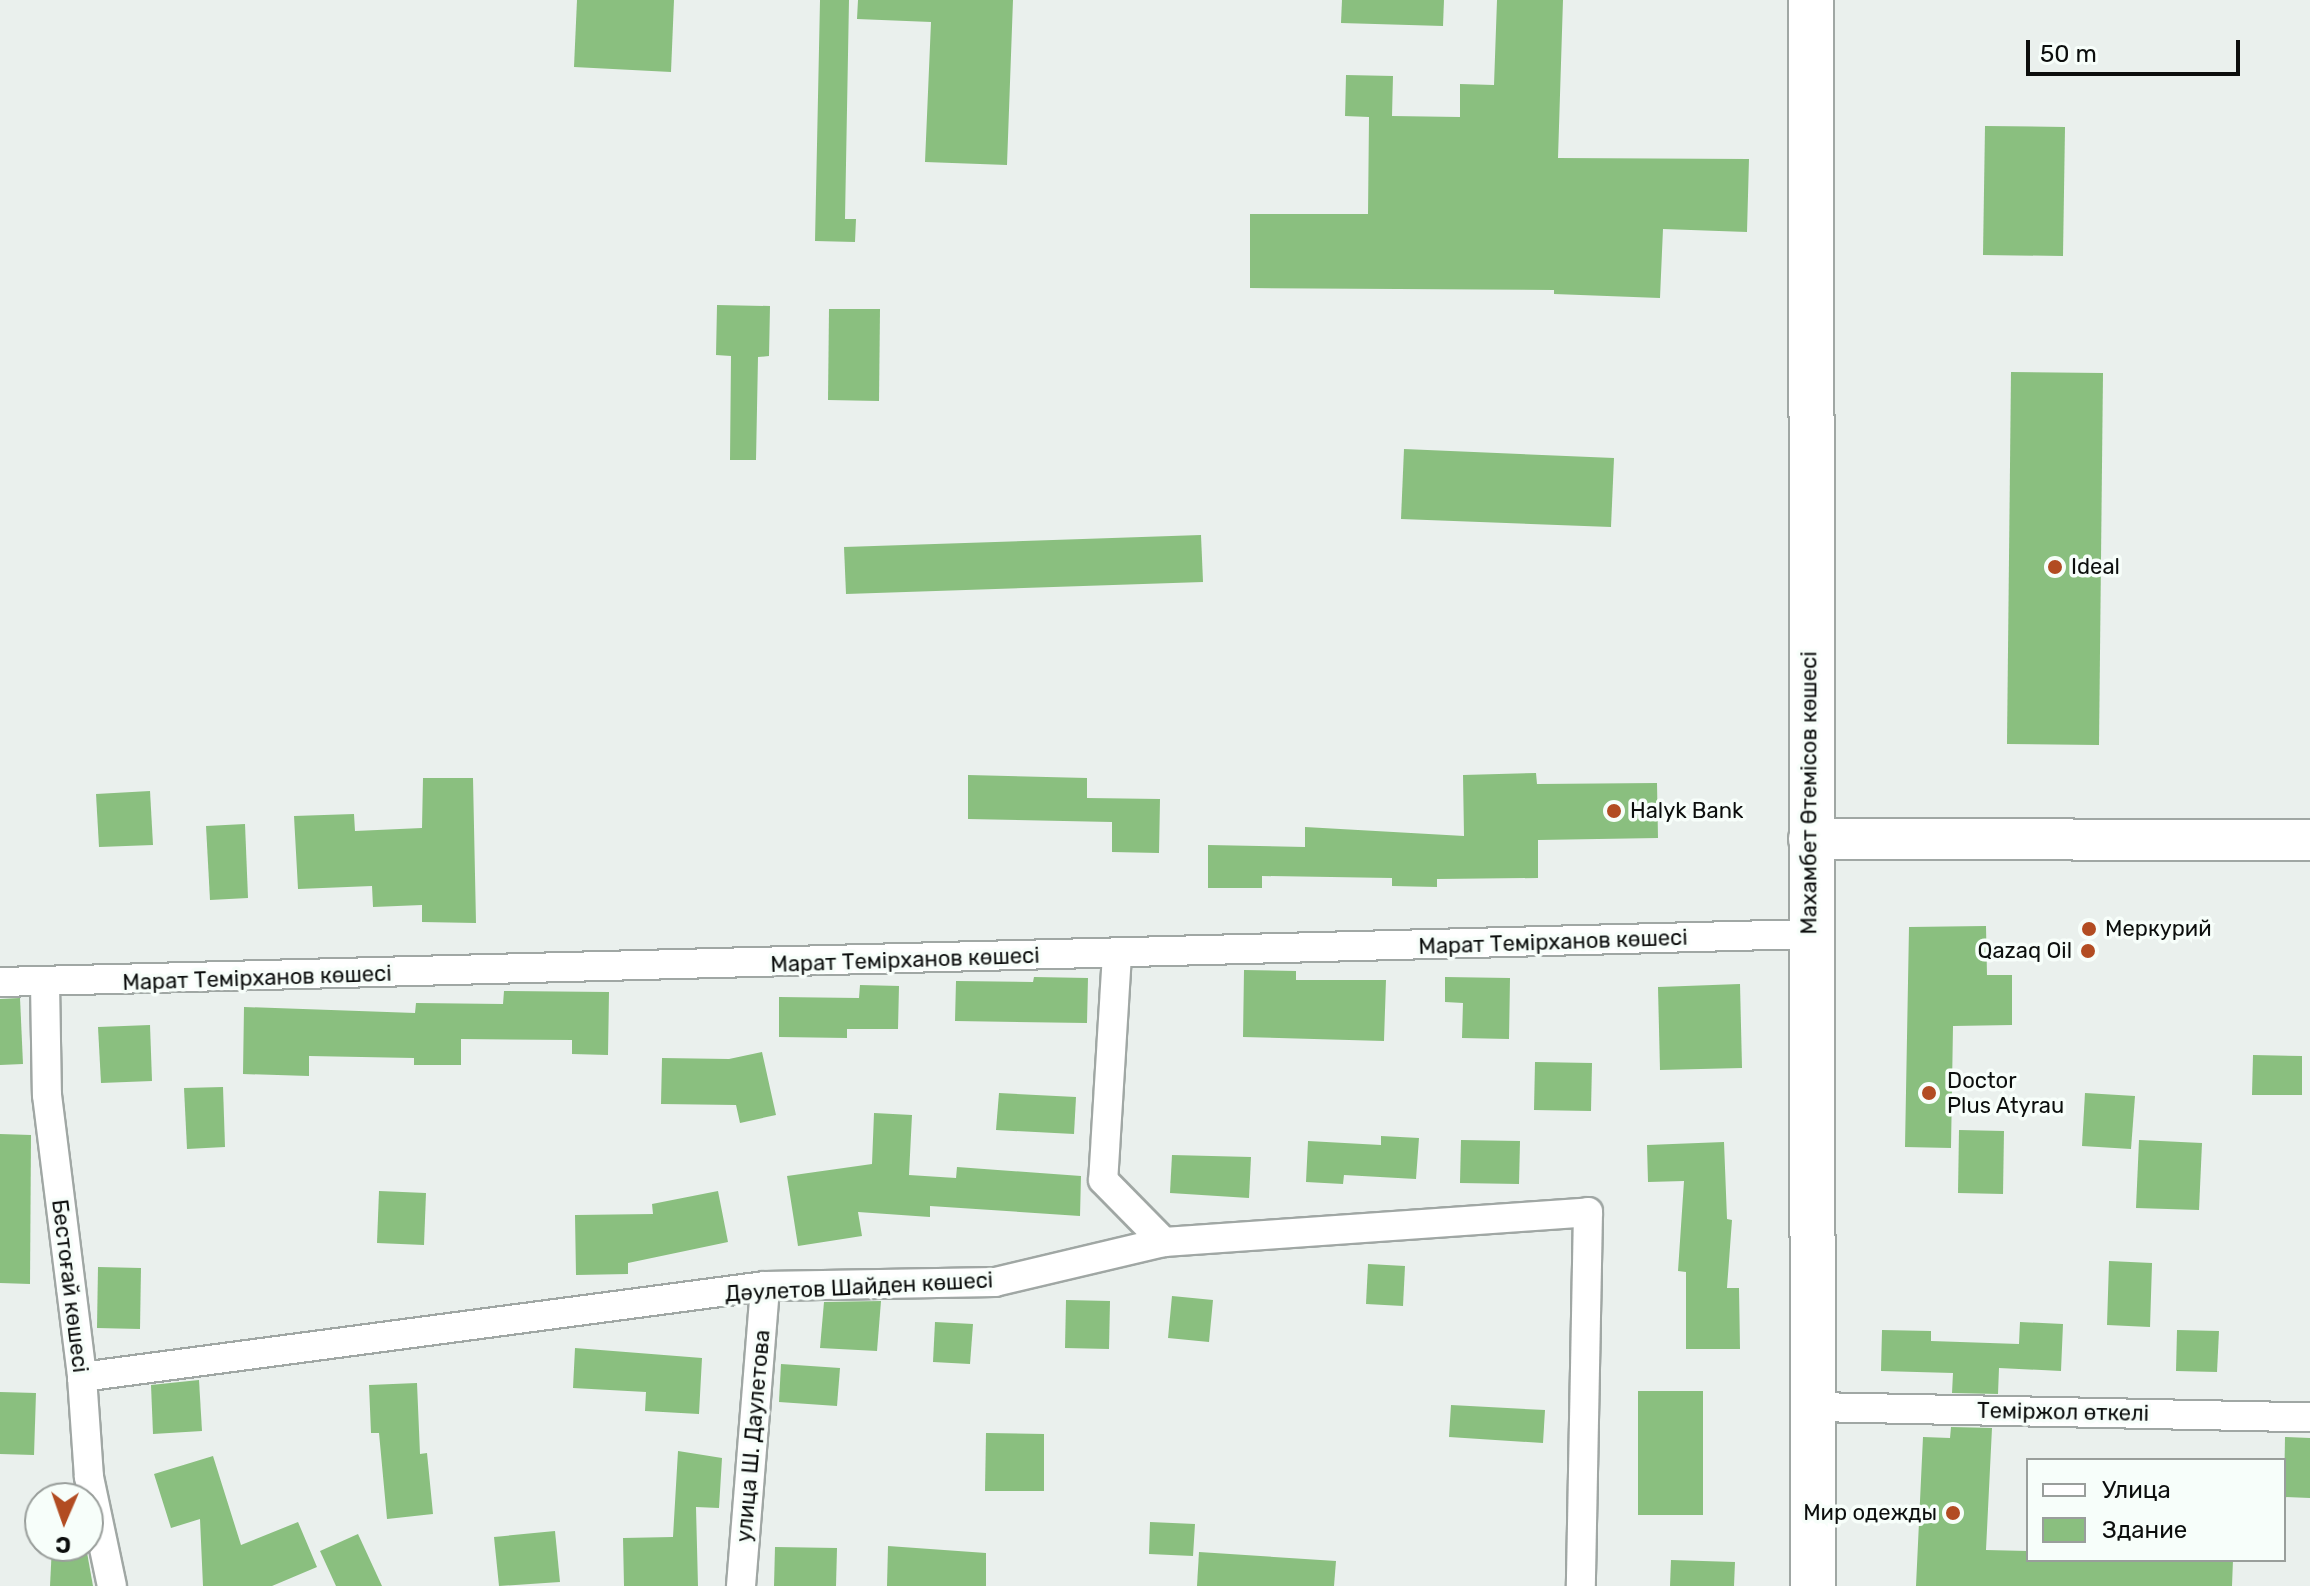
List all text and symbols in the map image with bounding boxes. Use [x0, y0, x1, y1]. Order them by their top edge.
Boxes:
scale bar [2030, 24, 2244, 74]
text: 50 m [2040, 40, 2097, 68]
place label: Ideal [2071, 554, 2120, 580]
marker: Ideal [2046, 558, 2064, 576]
street label: Махамбет Өтемісов көшесі [1796, 651, 1822, 935]
place label: Halyk Bank [1630, 798, 1744, 824]
marker: Halyk Bank [1605, 802, 1623, 820]
place label: Меркурий [2105, 916, 2212, 942]
marker: Меркурий [2080, 920, 2098, 938]
street label: Марат Темірханов көшесі [1418, 924, 1688, 960]
place label: Qazaq Oil [1978, 938, 2072, 964]
street label: Марат Темірханов көшесі [770, 942, 1040, 978]
marker: Qazaq Oil [2079, 942, 2097, 960]
street label: Марат Темірханов көшесі [122, 960, 392, 996]
place label: Doctor Plus Atyrau [1947, 1067, 2065, 1118]
marker: Doctor Plus Atyrau [1918, 1082, 1940, 1104]
street label: Бестоғай көшесі [46, 1198, 94, 1374]
street label: Дәулетов Шайден көшесі [724, 1267, 994, 1307]
street label: улица Ш. Даулетова [731, 1329, 775, 1543]
street label: Теміржол өткелі [1977, 1397, 2149, 1427]
legend [2026, 1458, 2286, 1562]
text: Улица [2102, 1476, 2171, 1504]
north arrow [24, 1482, 104, 1562]
place label: Мир одежды [1803, 1500, 1937, 1526]
marker: Мир одежды [1944, 1504, 1962, 1522]
text: Здание [2102, 1516, 2187, 1544]
text: С [55, 1531, 71, 1558]

